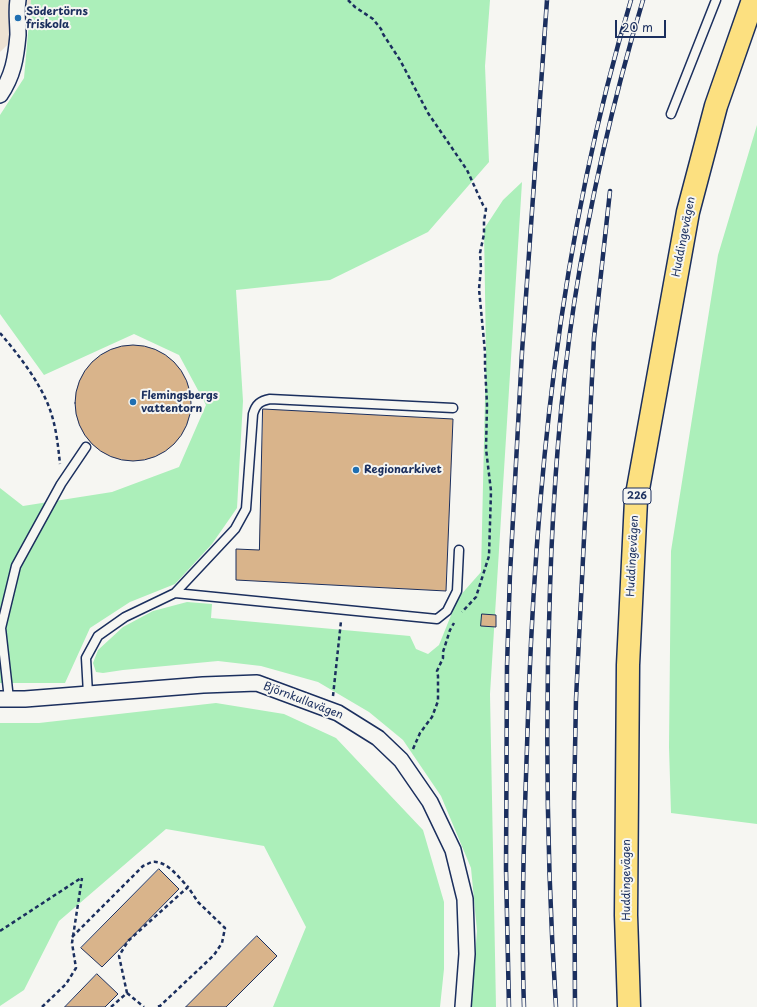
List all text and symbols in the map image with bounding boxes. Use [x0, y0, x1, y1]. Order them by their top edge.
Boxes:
place label: Södertörns friskola [26, 5, 88, 31]
scale bar [617, 12, 668, 38]
marker: Södertörns friskola [13, 13, 23, 23]
text: 20 m [622, 18, 653, 36]
street label: Huddingevägen [670, 196, 698, 278]
place label: Flemingsbergs vattentorn [141, 389, 218, 415]
marker: Flemingsbergs vattentorn [128, 397, 138, 407]
place label: Regionarkivet [364, 463, 442, 477]
marker: Regionarkivet [351, 465, 361, 475]
road number: 226 [623, 488, 651, 504]
street label: Huddingevägen [624, 515, 642, 597]
street label: Björnkullavägen [261, 680, 345, 722]
street label: Huddingevägen [620, 839, 634, 921]

